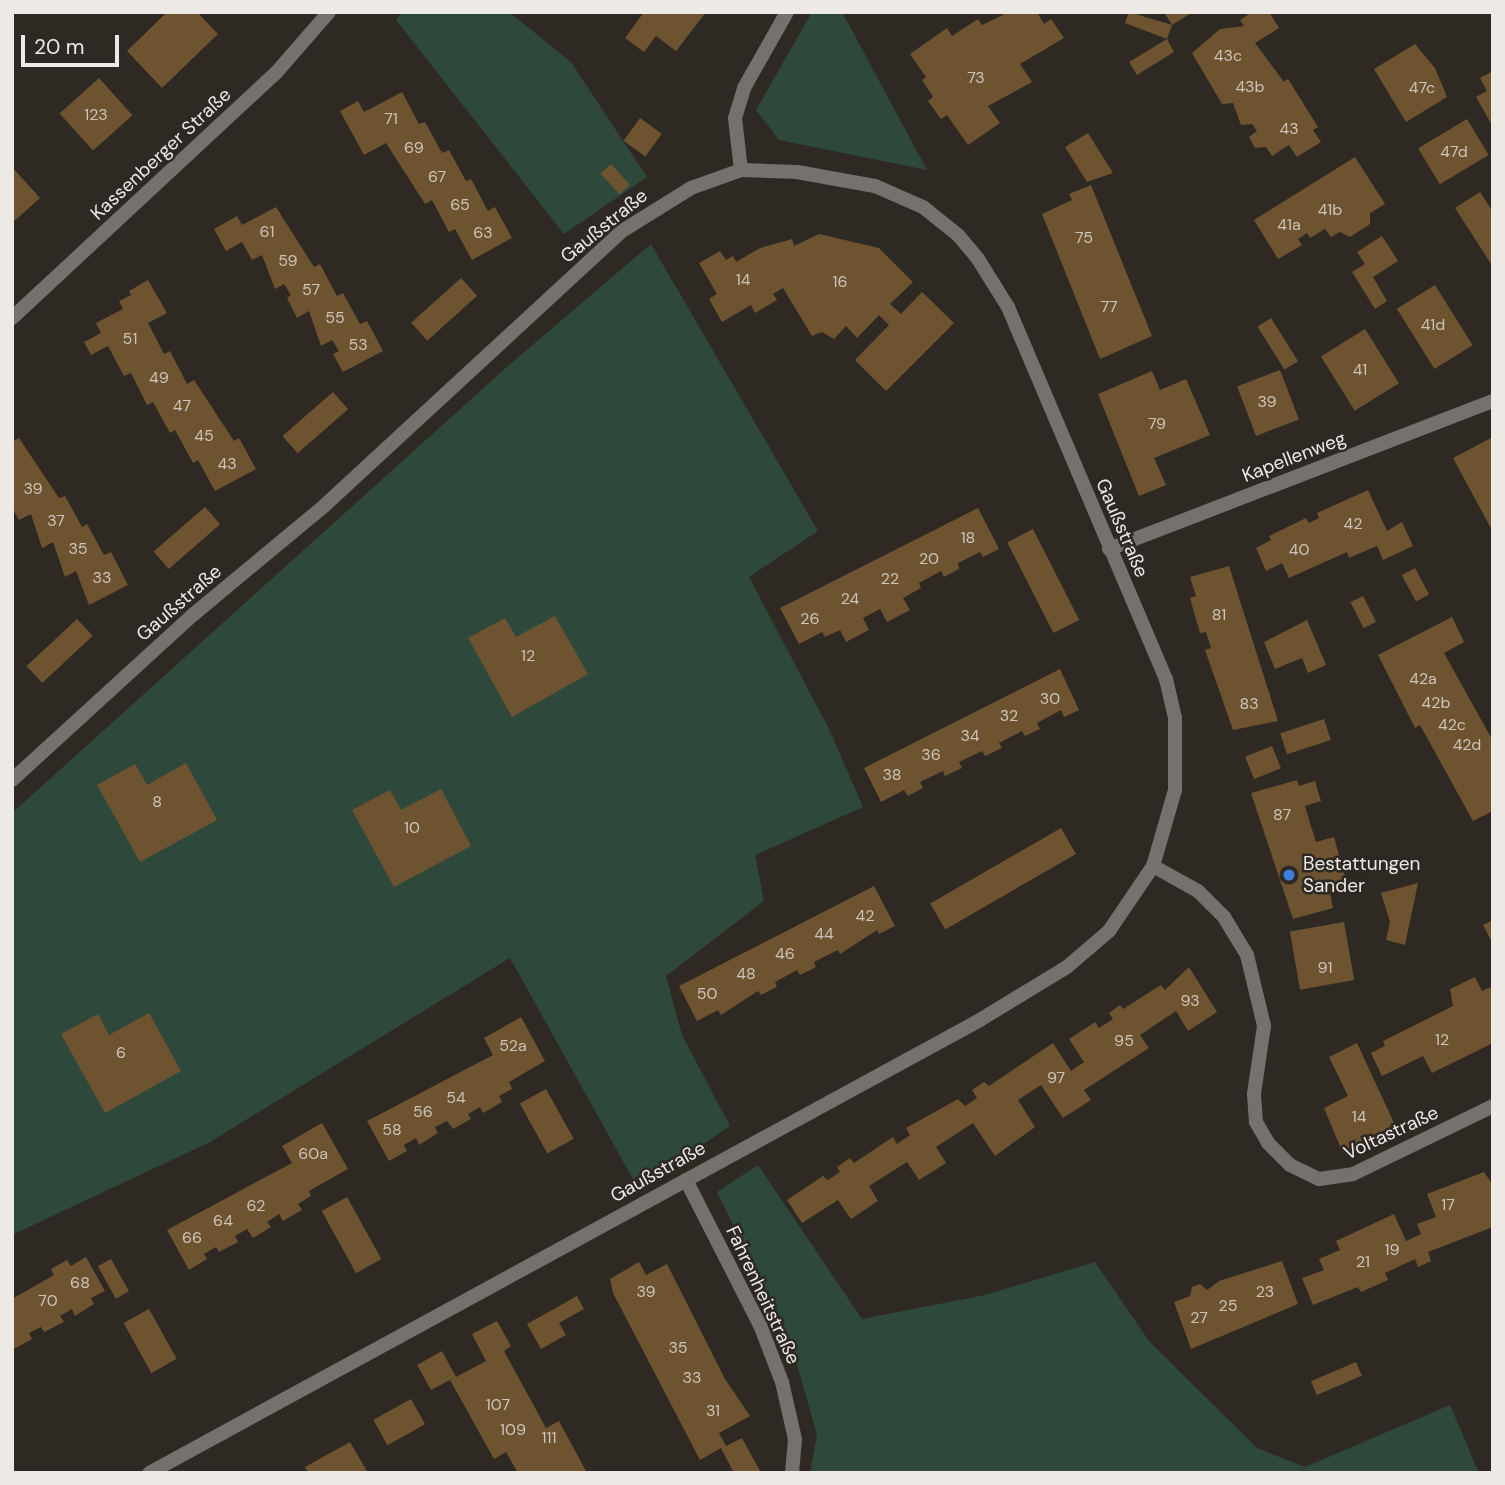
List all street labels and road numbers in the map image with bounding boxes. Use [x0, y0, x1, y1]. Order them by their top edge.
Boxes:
street label: Kassenberger Straße [86, 83, 236, 225]
street label: Gaußstraße [556, 184, 652, 268]
street label: Kapellenweg [1239, 427, 1349, 487]
street label: Gaußstraße [1091, 475, 1153, 581]
street label: Gaußstraße [132, 560, 226, 646]
street label: Voltastraße [1340, 1101, 1442, 1165]
street label: Gaußstraße [606, 1137, 710, 1207]
street label: Fahrenheitstraße [721, 1222, 805, 1368]

